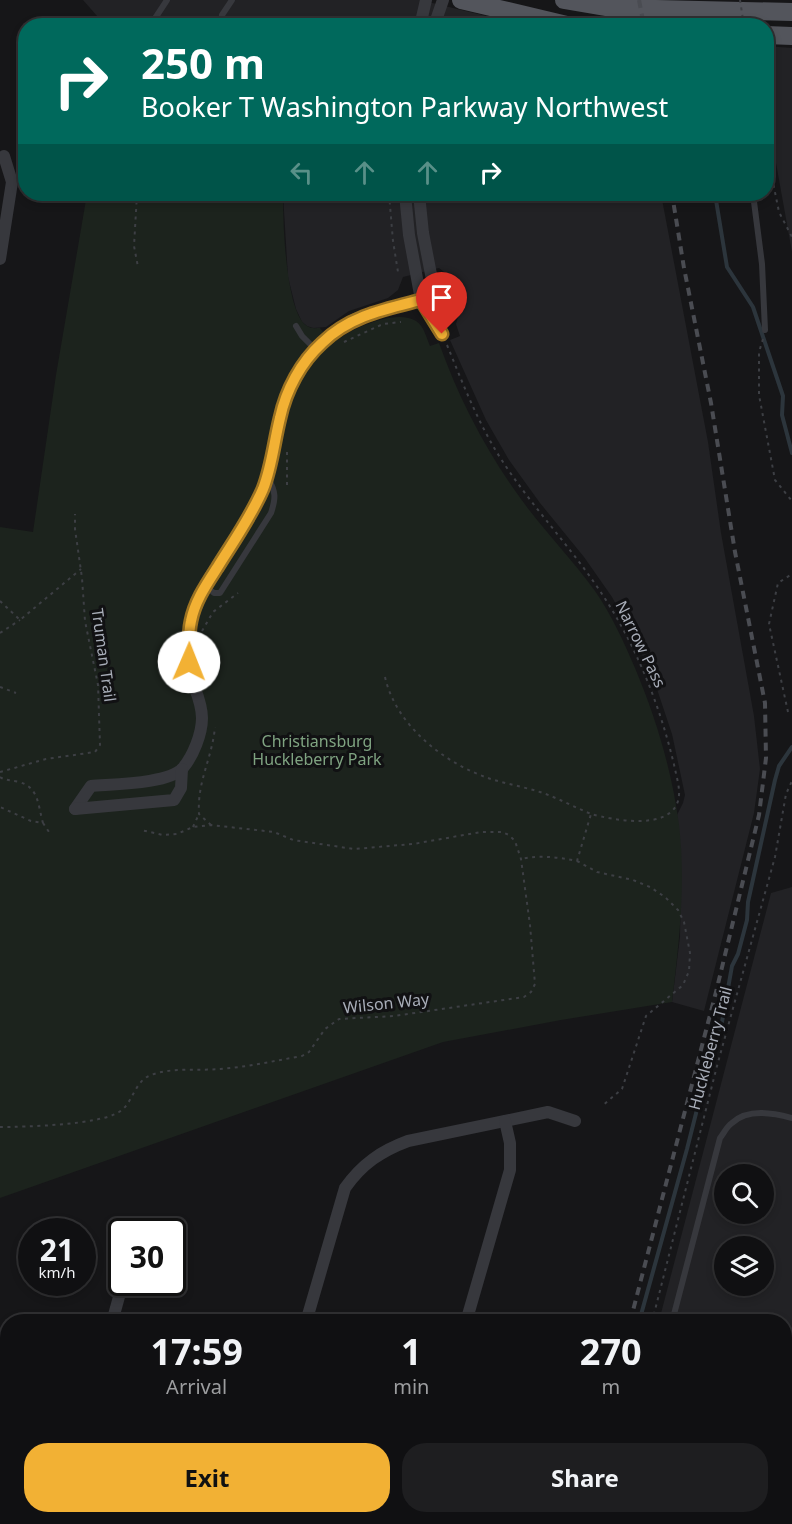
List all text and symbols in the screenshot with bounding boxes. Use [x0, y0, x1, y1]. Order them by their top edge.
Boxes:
text: 250 m [141, 34, 265, 91]
icon: right [42, 42, 120, 120]
text: Booker T Washington Parkway Northwest [141, 88, 668, 125]
icon: left [285, 156, 318, 189]
icon: ahead [348, 156, 381, 189]
icon: ahead [411, 156, 444, 189]
icon: right [474, 156, 507, 189]
pin [416, 272, 467, 334]
icon: arrive [425, 281, 458, 314]
street label: Narrow Pass [610, 597, 672, 691]
street label: Truman Trail [87, 607, 121, 703]
position arrow [157, 630, 221, 694]
park label: Christiansburg Huckleberry Park [252, 730, 382, 770]
street label: Huckleberry Trail [683, 984, 737, 1112]
street label: Wilson Way [342, 987, 431, 1018]
map controls [714, 1164, 774, 1296]
button: search [714, 1164, 774, 1224]
speed limit sign: 30 [108, 1218, 186, 1296]
text: 21 [40, 1229, 74, 1270]
button: layers [714, 1236, 774, 1296]
text: km/h [39, 1262, 75, 1282]
text: 17:59 [150, 1327, 243, 1376]
text: 1 [401, 1327, 422, 1376]
text: 270 [580, 1327, 642, 1376]
text: Arrival [166, 1373, 227, 1400]
text: min [393, 1373, 429, 1400]
text: m [601, 1373, 620, 1400]
button: Exit [24, 1443, 390, 1512]
button: Share [402, 1443, 768, 1512]

